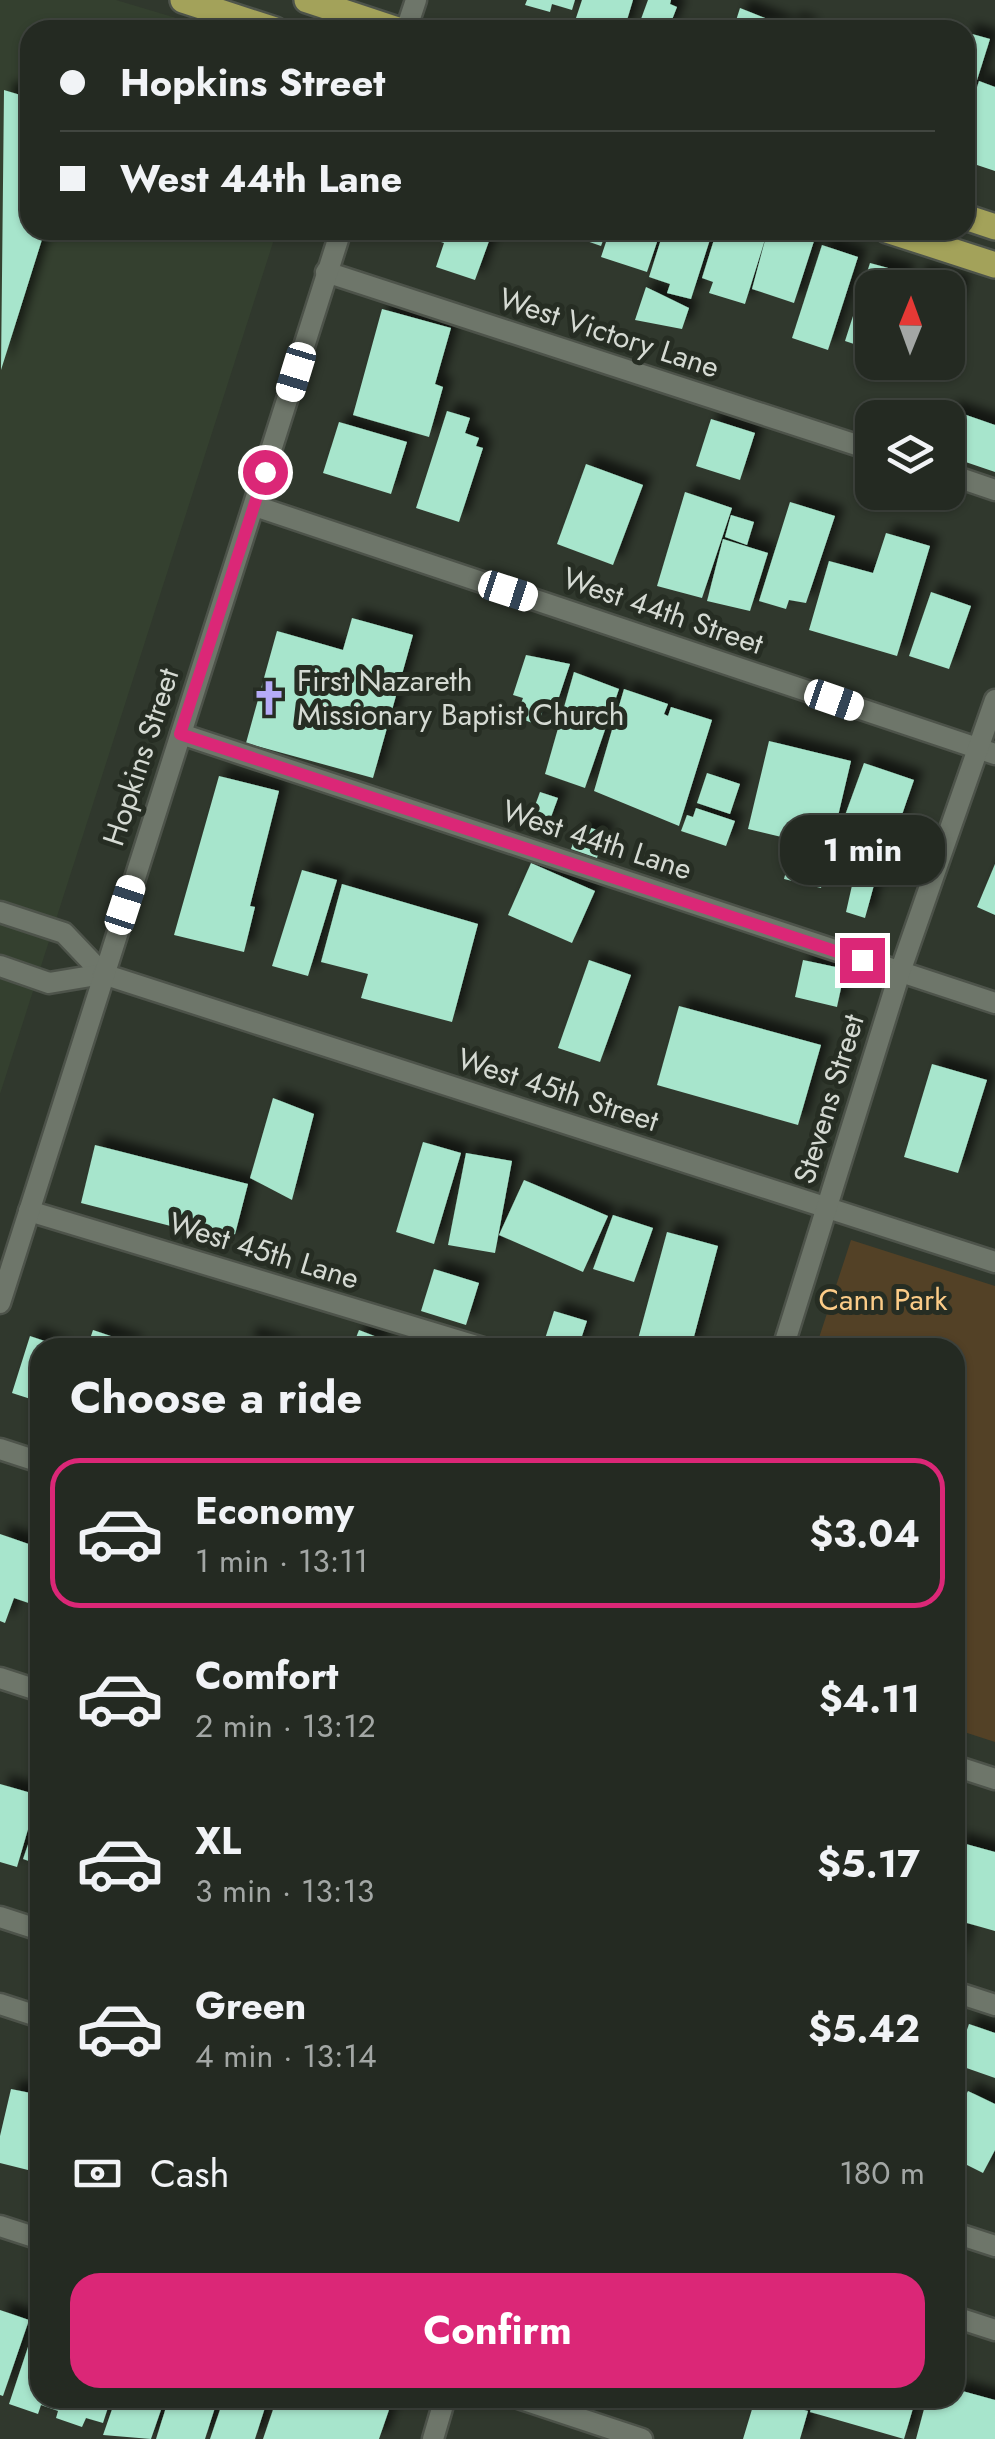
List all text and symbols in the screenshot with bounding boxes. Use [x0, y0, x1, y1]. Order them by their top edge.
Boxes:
text: Hopkins Street [120, 55, 385, 110]
text: West 44th Lane [120, 151, 402, 206]
north arrow [855, 270, 965, 380]
map controls [855, 270, 965, 510]
street label: West Victory Lane [494, 277, 725, 388]
car [273, 339, 319, 405]
button: layers [855, 400, 965, 510]
route start [243, 450, 288, 495]
street label: West 44th Street [557, 556, 770, 665]
car [475, 567, 541, 615]
place label: First Nazareth Missionary Baptist Church [297, 659, 625, 736]
street label: Hopkins Street [92, 662, 190, 851]
car [801, 676, 867, 724]
church icon: First Nazareth Missionary Baptist Church [250, 679, 288, 717]
street label: West 44th Lane [497, 789, 698, 890]
callout: 1 min [780, 815, 944, 885]
text: 1 min [823, 827, 902, 873]
car [101, 872, 149, 938]
route end [840, 938, 885, 983]
street label: Stevens Street [782, 1008, 875, 1189]
street label: West 45th Street [452, 1037, 665, 1143]
street label: West 45th Lane [164, 1201, 364, 1300]
park label: Cann Park [819, 1278, 948, 1321]
text: Choose a ride [70, 1365, 362, 1430]
text: Economy [195, 1483, 354, 1538]
icon: car [75, 1488, 165, 1578]
text: $3.04 [809, 1506, 920, 1561]
text: 1 min · 13:11 [195, 1538, 368, 1584]
text: Comfort [195, 1648, 338, 1703]
icon: car [75, 1653, 165, 1743]
text: $4.11 [819, 1671, 920, 1726]
text: 2 min · 13:12 [195, 1703, 376, 1749]
text: XL [195, 1813, 241, 1868]
icon: car [75, 1818, 165, 1908]
text: $5.17 [817, 1836, 920, 1891]
text: 3 min · 13:13 [195, 1868, 374, 1914]
text: Green [195, 1978, 306, 2033]
icon: car [75, 1983, 165, 2073]
text: $5.42 [808, 2001, 920, 2056]
text: 4 min · 13:14 [195, 2033, 377, 2079]
icon: cash [70, 2146, 125, 2201]
text: Cash [150, 2146, 230, 2201]
text: 180 m [839, 2150, 925, 2196]
button: Confirm [70, 2273, 925, 2388]

